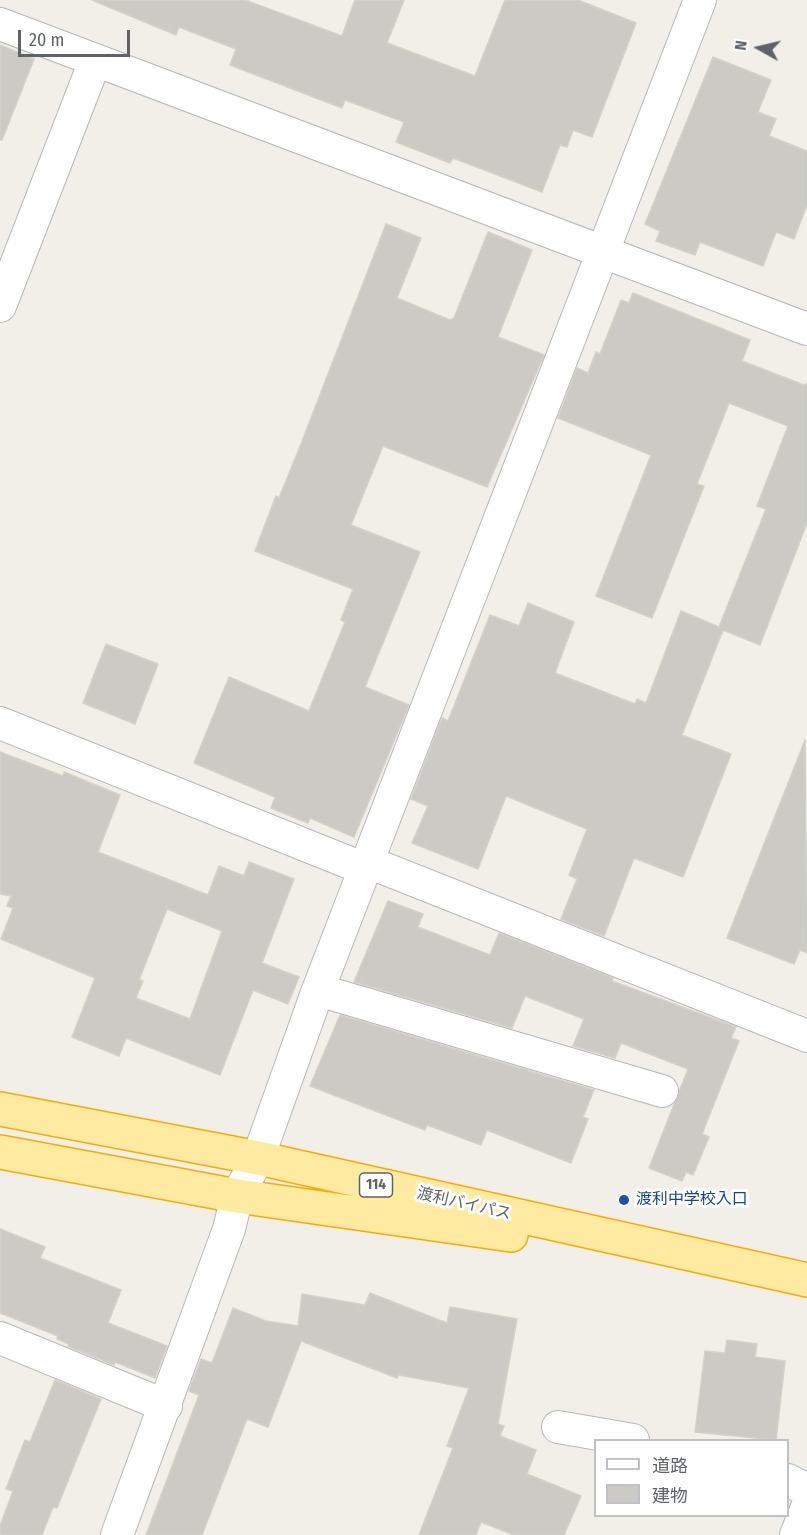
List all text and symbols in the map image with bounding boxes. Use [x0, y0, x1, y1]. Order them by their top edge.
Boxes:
scale bar [21, 18, 134, 56]
north arrow [729, 18, 789, 78]
text: 20 m [29, 29, 64, 51]
text: N [731, 39, 751, 51]
road number: 114 [360, 1173, 392, 1197]
street label: 渡利バイパス [415, 1184, 513, 1224]
place label: 渡利中学校入口 [636, 1190, 748, 1210]
marker: 渡利中学校入口 [617, 1193, 631, 1207]
legend [594, 1439, 789, 1517]
text: 道路 [652, 1455, 688, 1477]
text: 建物 [652, 1485, 688, 1507]

